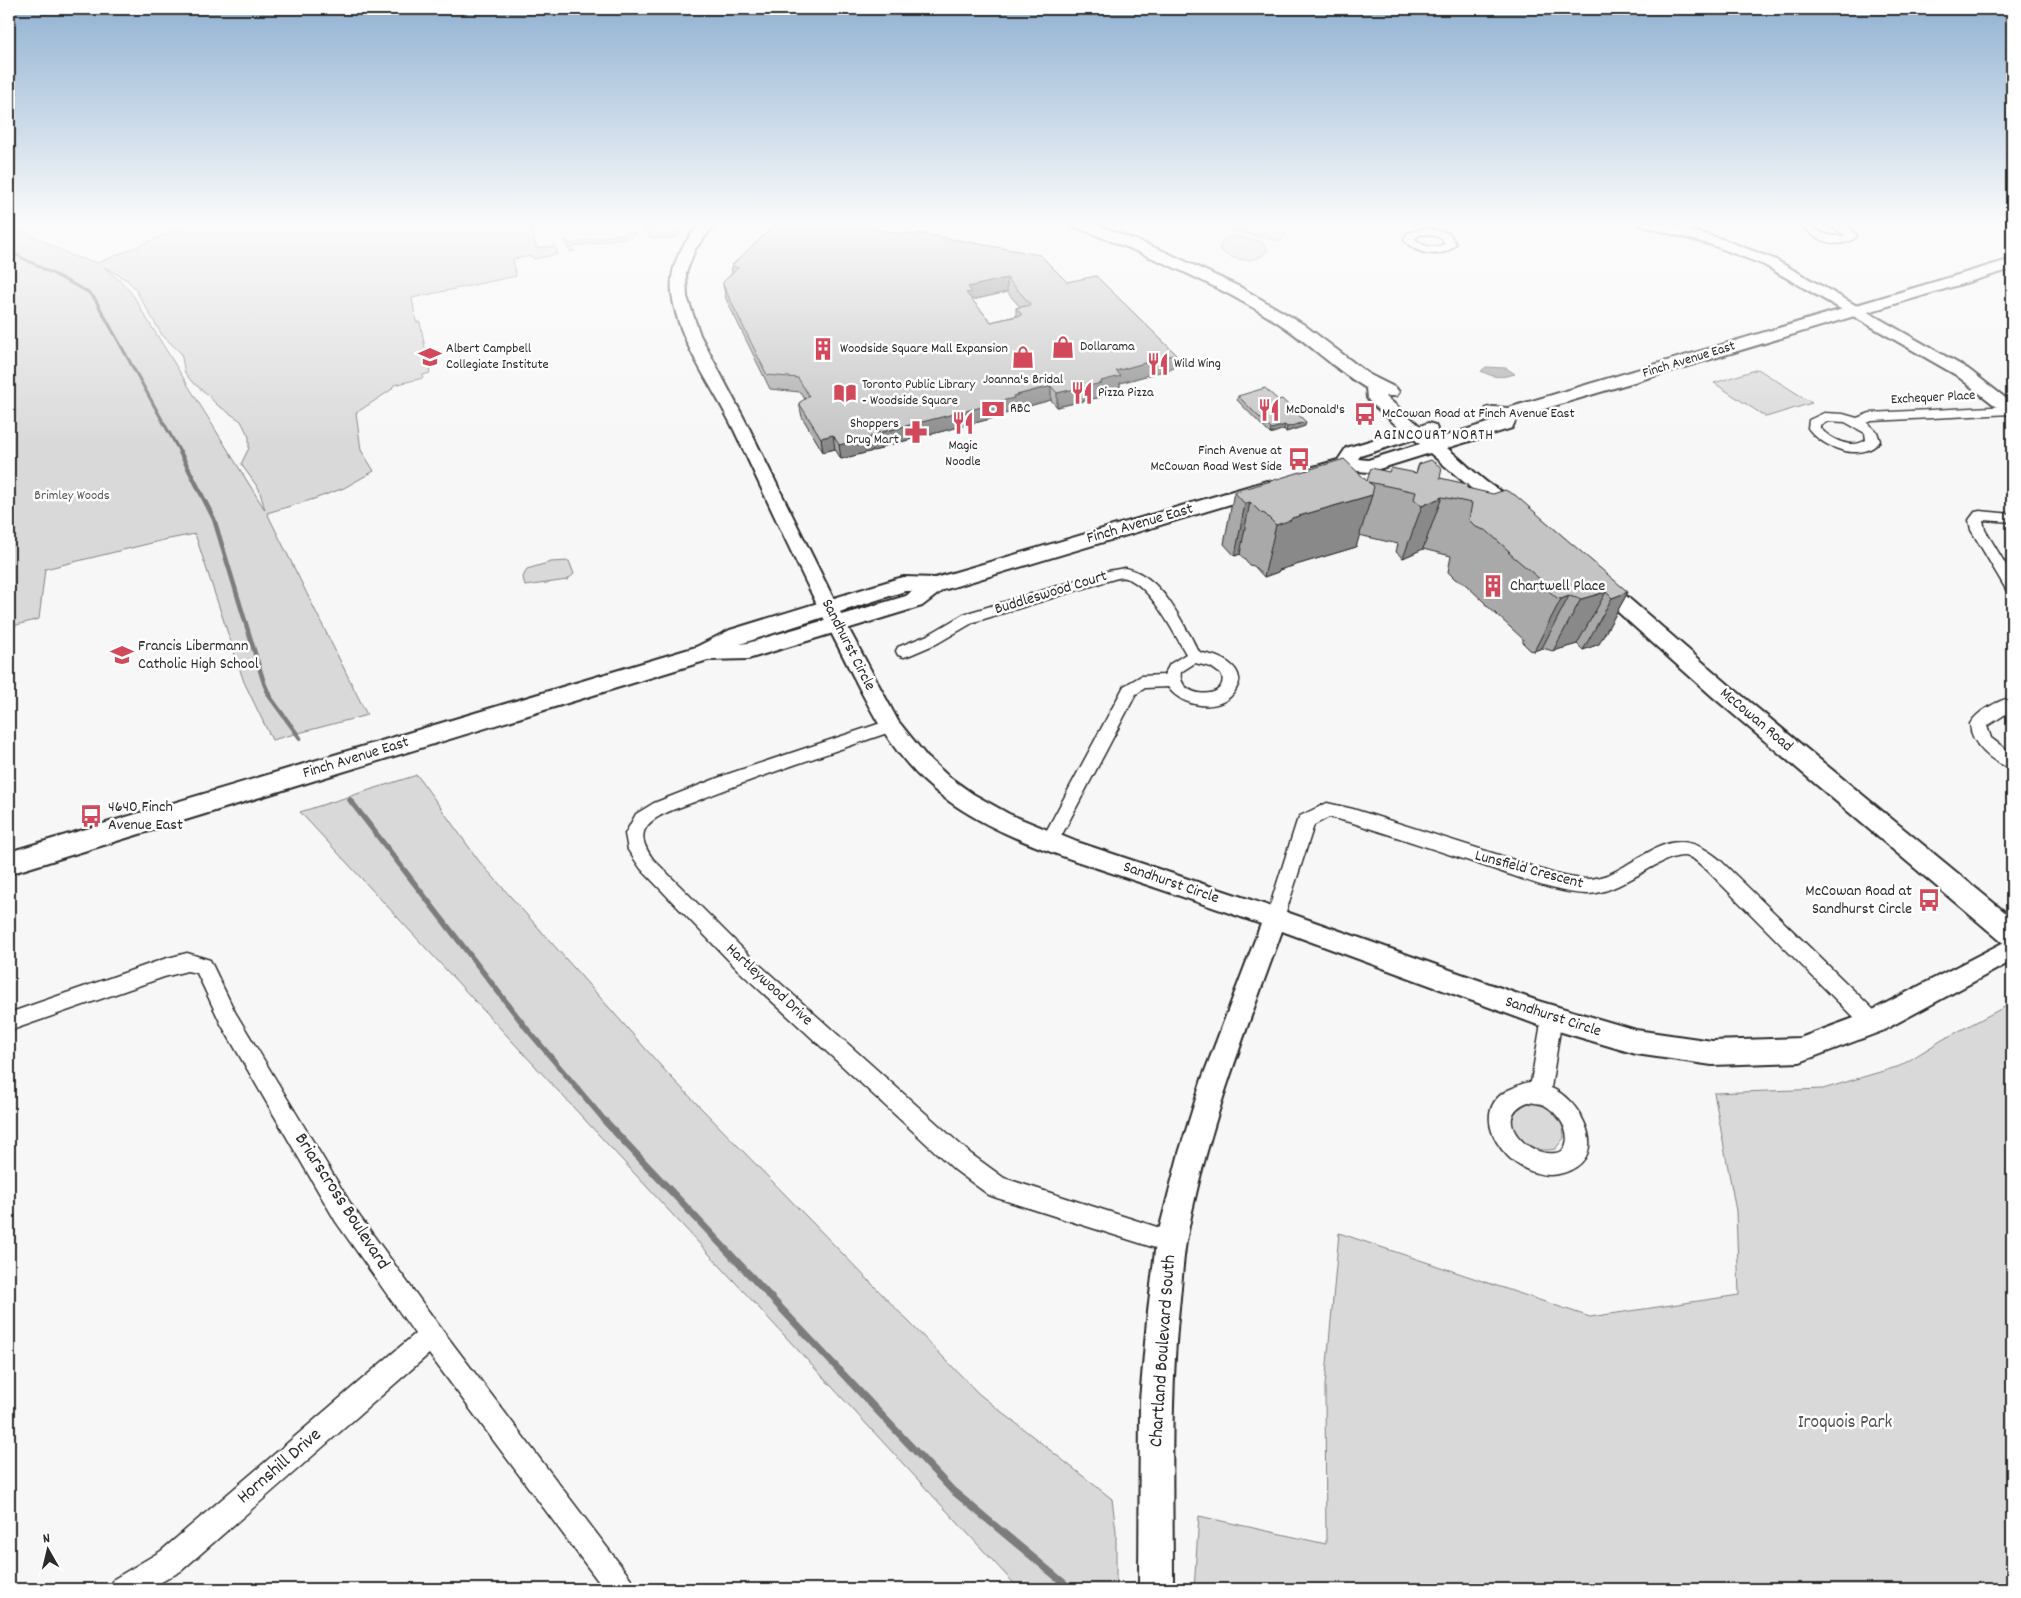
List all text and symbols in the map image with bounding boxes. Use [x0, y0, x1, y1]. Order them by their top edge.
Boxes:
shop icon: Dollarama [1050, 334, 1076, 360]
building icon: Woodside Square Mall Expansion [810, 336, 836, 362]
street label: Finch Avenue East [1640, 336, 1738, 384]
place label: Dollarama [1080, 337, 1135, 357]
place label: Albert Campbell Collegiate Institute [446, 339, 549, 375]
place label: Woodside Square Mall Expansion [840, 339, 1008, 359]
school or university icon: Albert Campbell Collegiate Institute [417, 344, 443, 370]
shop icon: Joanna's Bridal [1010, 344, 1036, 370]
restaurant icon: Wild Wing [1145, 351, 1171, 377]
place label: Wild Wing [1174, 354, 1221, 374]
place label: Joanna's Bridal [983, 370, 1064, 390]
place label: Toronto Public Library - Woodside Square [862, 375, 976, 411]
library icon: Toronto Public Library - Woodside Square [832, 380, 858, 406]
restaurant icon: Pizza Pizza [1069, 380, 1095, 406]
place label: Pizza Pizza [1098, 383, 1154, 403]
street label: Exchequer Place [1890, 386, 1976, 410]
bank icon: RBC [980, 396, 1006, 422]
restaurant icon: McDonald's [1256, 397, 1282, 423]
place label: RBC [1010, 399, 1030, 419]
place label: McDonald's [1286, 400, 1345, 420]
bus stop icon: McCowan Road at Finch Avenue East [1352, 401, 1378, 427]
place label: McCowan Road at Finch Avenue East [1382, 404, 1575, 424]
restaurant icon: Magic Noodle [950, 410, 976, 436]
place label: Shoppers Drug Mart [846, 414, 899, 450]
pharmacy icon: Shoppers Drug Mart [903, 419, 929, 445]
district label: AGINCOURT NORTH [1374, 425, 1494, 447]
place label: Magic Noodle [945, 436, 981, 472]
place label: Finch Avenue at McCowan Road West Side [1150, 441, 1282, 477]
bus stop icon: Finch Avenue at McCowan Road West Side [1286, 446, 1312, 472]
park label: Brimley Woods [34, 486, 110, 506]
street label: Finch Avenue East [1084, 498, 1196, 550]
street label: Buddleswood Court [992, 565, 1110, 621]
building icon: Chartwell Place [1480, 573, 1506, 599]
place label: Chartwell Place [1510, 575, 1605, 598]
street label: Sandhurst Circle [815, 595, 881, 695]
place label: Francis Libermann Catholic High School [138, 635, 259, 676]
school or university icon: Francis Libermann Catholic High School [109, 642, 135, 668]
street label: McCowan Road [1714, 682, 1798, 758]
street label: Finch Avenue East [300, 731, 412, 785]
place label: 4640 Finch Avenue East [108, 796, 183, 837]
bus stop icon: 4640 Finch Avenue East [78, 803, 104, 829]
street label: Lunsfield Crescent [1472, 844, 1586, 896]
street label: Sandhurst Circle [1120, 856, 1222, 910]
place label: McCowan Road at Sandhurst Circle [1805, 880, 1912, 921]
bus stop icon: McCowan Road at Sandhurst Circle [1916, 887, 1942, 913]
street label: Hartleywood Drive [720, 939, 818, 1031]
street label: Sandhurst Circle [1502, 991, 1604, 1043]
street label: Briarscross Boulevard [287, 1128, 395, 1276]
street label: Chartland Boulevard South [1144, 1254, 1184, 1448]
park label: Iroquois Park [1798, 1410, 1893, 1437]
street label: Hornshill Drive [232, 1423, 328, 1511]
north arrow [22, 1526, 72, 1576]
text: N [42, 1529, 51, 1549]

